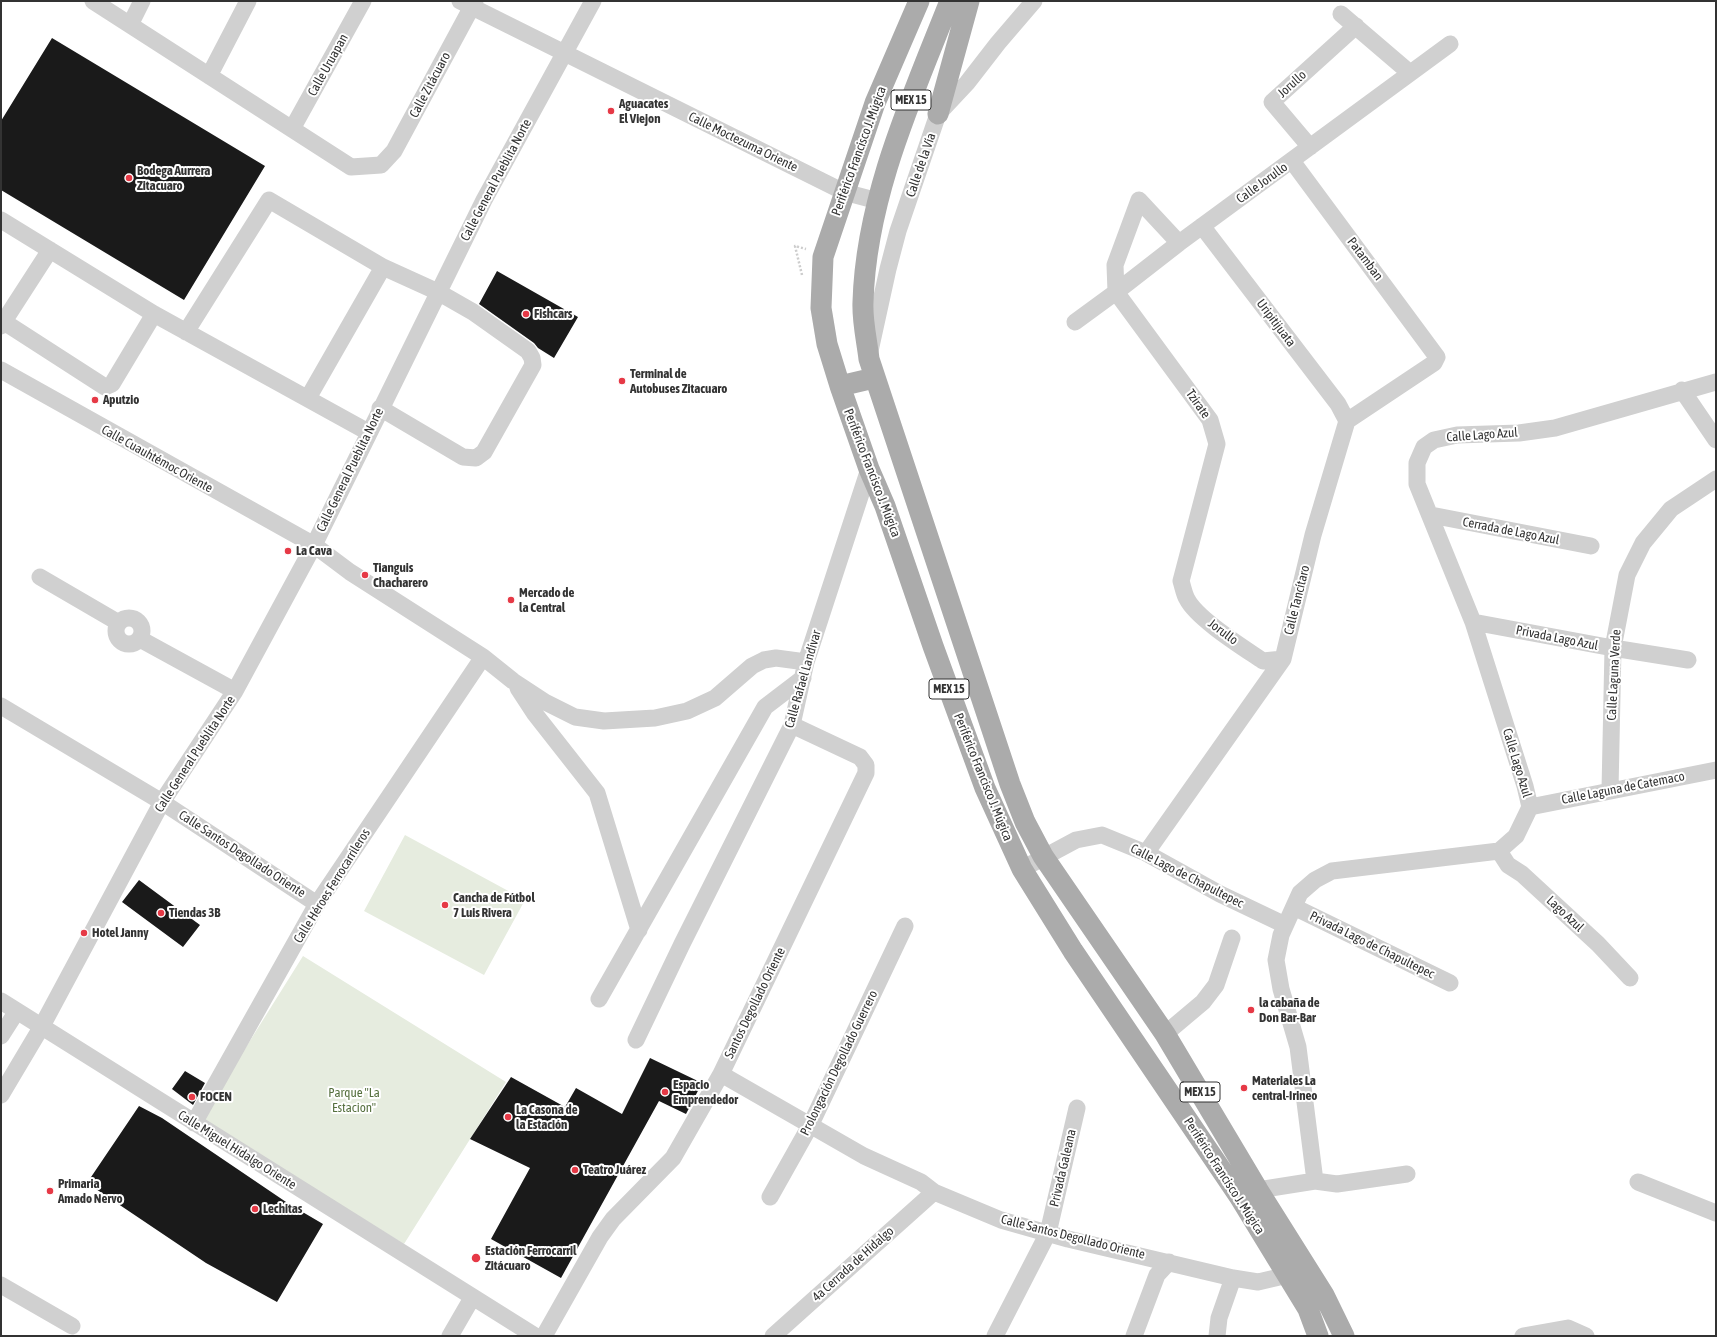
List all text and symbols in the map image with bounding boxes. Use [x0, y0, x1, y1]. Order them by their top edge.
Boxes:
street label: Calle Uruapan [305, 31, 351, 99]
street label: Calle Zitácuaro [406, 50, 454, 120]
street label: Jorullo [1274, 67, 1310, 101]
street label: Periférico Francisco J. Múgica [828, 84, 890, 218]
road number: MEX 15 [891, 90, 931, 110]
place label: Aguacates El Viejon [619, 96, 668, 127]
marker: Aguacates El Viejon [606, 106, 616, 116]
street label: Calle Moctezuma Oriente [686, 109, 800, 175]
street label: Calle General Pueblita Norte [457, 116, 535, 244]
street label: Calle de la Vía [903, 131, 939, 199]
street label: Calle Jorullo [1233, 159, 1291, 207]
place label: Bodega Aurrera Zitacuaro [137, 163, 210, 194]
marker: Bodega Aurrera Zitacuaro [124, 173, 134, 183]
street label: Patamban [1344, 234, 1386, 284]
street label: Uripitijuata [1253, 296, 1299, 350]
place label: Fishcars [534, 306, 572, 322]
marker: Fishcars [521, 309, 531, 319]
place label: Terminal de Autobuses Zitacuaro [630, 366, 727, 397]
marker: Terminal de Autobuses Zitacuaro [617, 376, 627, 386]
street label: Tzirate [1182, 386, 1214, 422]
place label: Aputzio [103, 392, 139, 408]
marker: Aputzio [90, 395, 100, 405]
street label: Calle General Pueblita Norte [313, 406, 387, 534]
street label: Periférico Francisco J. Múgica [840, 407, 904, 539]
street label: Calle Cuauhtémoc Oriente [99, 422, 215, 496]
street label: Calle Lago Azul [1446, 425, 1518, 445]
street label: Cerrada de Lago Azul [1461, 514, 1561, 548]
place label: La Cava [296, 543, 332, 559]
marker: La Cava [283, 546, 293, 556]
place label: Tianguis Chacharero [373, 560, 428, 591]
street label: Calle Tancítaro [1281, 564, 1313, 636]
marker: Tianguis Chacharero [360, 570, 370, 580]
place label: Mercado de la Central [519, 585, 574, 616]
marker: Mercado de la Central [506, 595, 516, 605]
street label: Jorullo [1205, 616, 1241, 648]
street label: Privada Lago Azul [1515, 622, 1599, 654]
street label: Calle Rafael Landívar [782, 628, 824, 730]
street label: Calle Laguna Verde [1604, 629, 1624, 721]
road number: MEX 15 [929, 679, 969, 699]
street label: Calle General Pueblita Norte [151, 693, 239, 815]
street label: Periférico Francisco J. Múgica [950, 711, 1016, 843]
street label: Calle Lago Azul [1499, 727, 1535, 799]
street label: Calle Laguna de Catemaco [1560, 768, 1686, 808]
street label: Calle Santos Degollado Oriente [176, 807, 308, 901]
street label: Calle Héroes Ferrocarrileros [290, 826, 374, 946]
street label: Calle Lago de Chapultepec [1128, 841, 1246, 911]
place label: Cancha de Fútbol 7 Luis Rivera [453, 890, 535, 921]
street label: Lago Azul [1543, 893, 1587, 935]
marker: Cancha de Fútbol 7 Luis Rivera [440, 900, 450, 910]
place label: Tiendas 3B [169, 905, 220, 921]
marker: Tiendas 3B [156, 908, 166, 918]
street label: Privada Lago de Chapultepec [1307, 908, 1437, 982]
place label: Hotel Janny [92, 925, 149, 941]
marker: Hotel Janny [79, 928, 89, 938]
street label: Santos Degollado Oriente [721, 945, 789, 1061]
street label: Prolongación Degollado Guerrero [797, 988, 881, 1138]
place label: la cabaña de Don Bar-Bar [1259, 995, 1320, 1026]
marker: la cabaña de Don Bar-Bar [1246, 1005, 1256, 1015]
place label: Materiales La central-Irineo [1252, 1073, 1317, 1104]
place label: Espacio Emprendedor [673, 1077, 738, 1108]
road number: MEX 15 [1180, 1082, 1220, 1102]
marker: Materiales La central-Irineo [1239, 1083, 1249, 1093]
park label: Parque "La Estacion" [328, 1085, 380, 1116]
marker: Espacio Emprendedor [660, 1087, 670, 1097]
place label: FOCEN [200, 1089, 232, 1105]
marker: FOCEN [187, 1092, 197, 1102]
place label: La Casona de la Estación [516, 1102, 578, 1133]
street label: Calle Miguel Hidalgo Oriente [175, 1107, 299, 1193]
marker: La Casona de la Estación [503, 1112, 513, 1122]
street label: Periférico Francisco J. Múgica [1180, 1115, 1268, 1237]
street label: Privada Galeana [1047, 1128, 1079, 1208]
place label: Teatro Juárez [583, 1162, 646, 1178]
marker: Teatro Juárez [570, 1165, 580, 1175]
place label: Primaria Amado Nervo [58, 1176, 123, 1207]
marker: Primaria Amado Nervo [45, 1186, 55, 1196]
place label: Lechitas [263, 1201, 302, 1217]
marker: Lechitas [250, 1204, 260, 1214]
street label: Calle Santos Degollado Oriente [999, 1212, 1147, 1262]
street label: 4a Cerrada de Hidalgo [809, 1223, 897, 1305]
place label: Estación Ferrocarril Zitácuaro [485, 1243, 577, 1274]
marker: Estación Ferrocarril Zitácuaro [470, 1252, 482, 1264]

